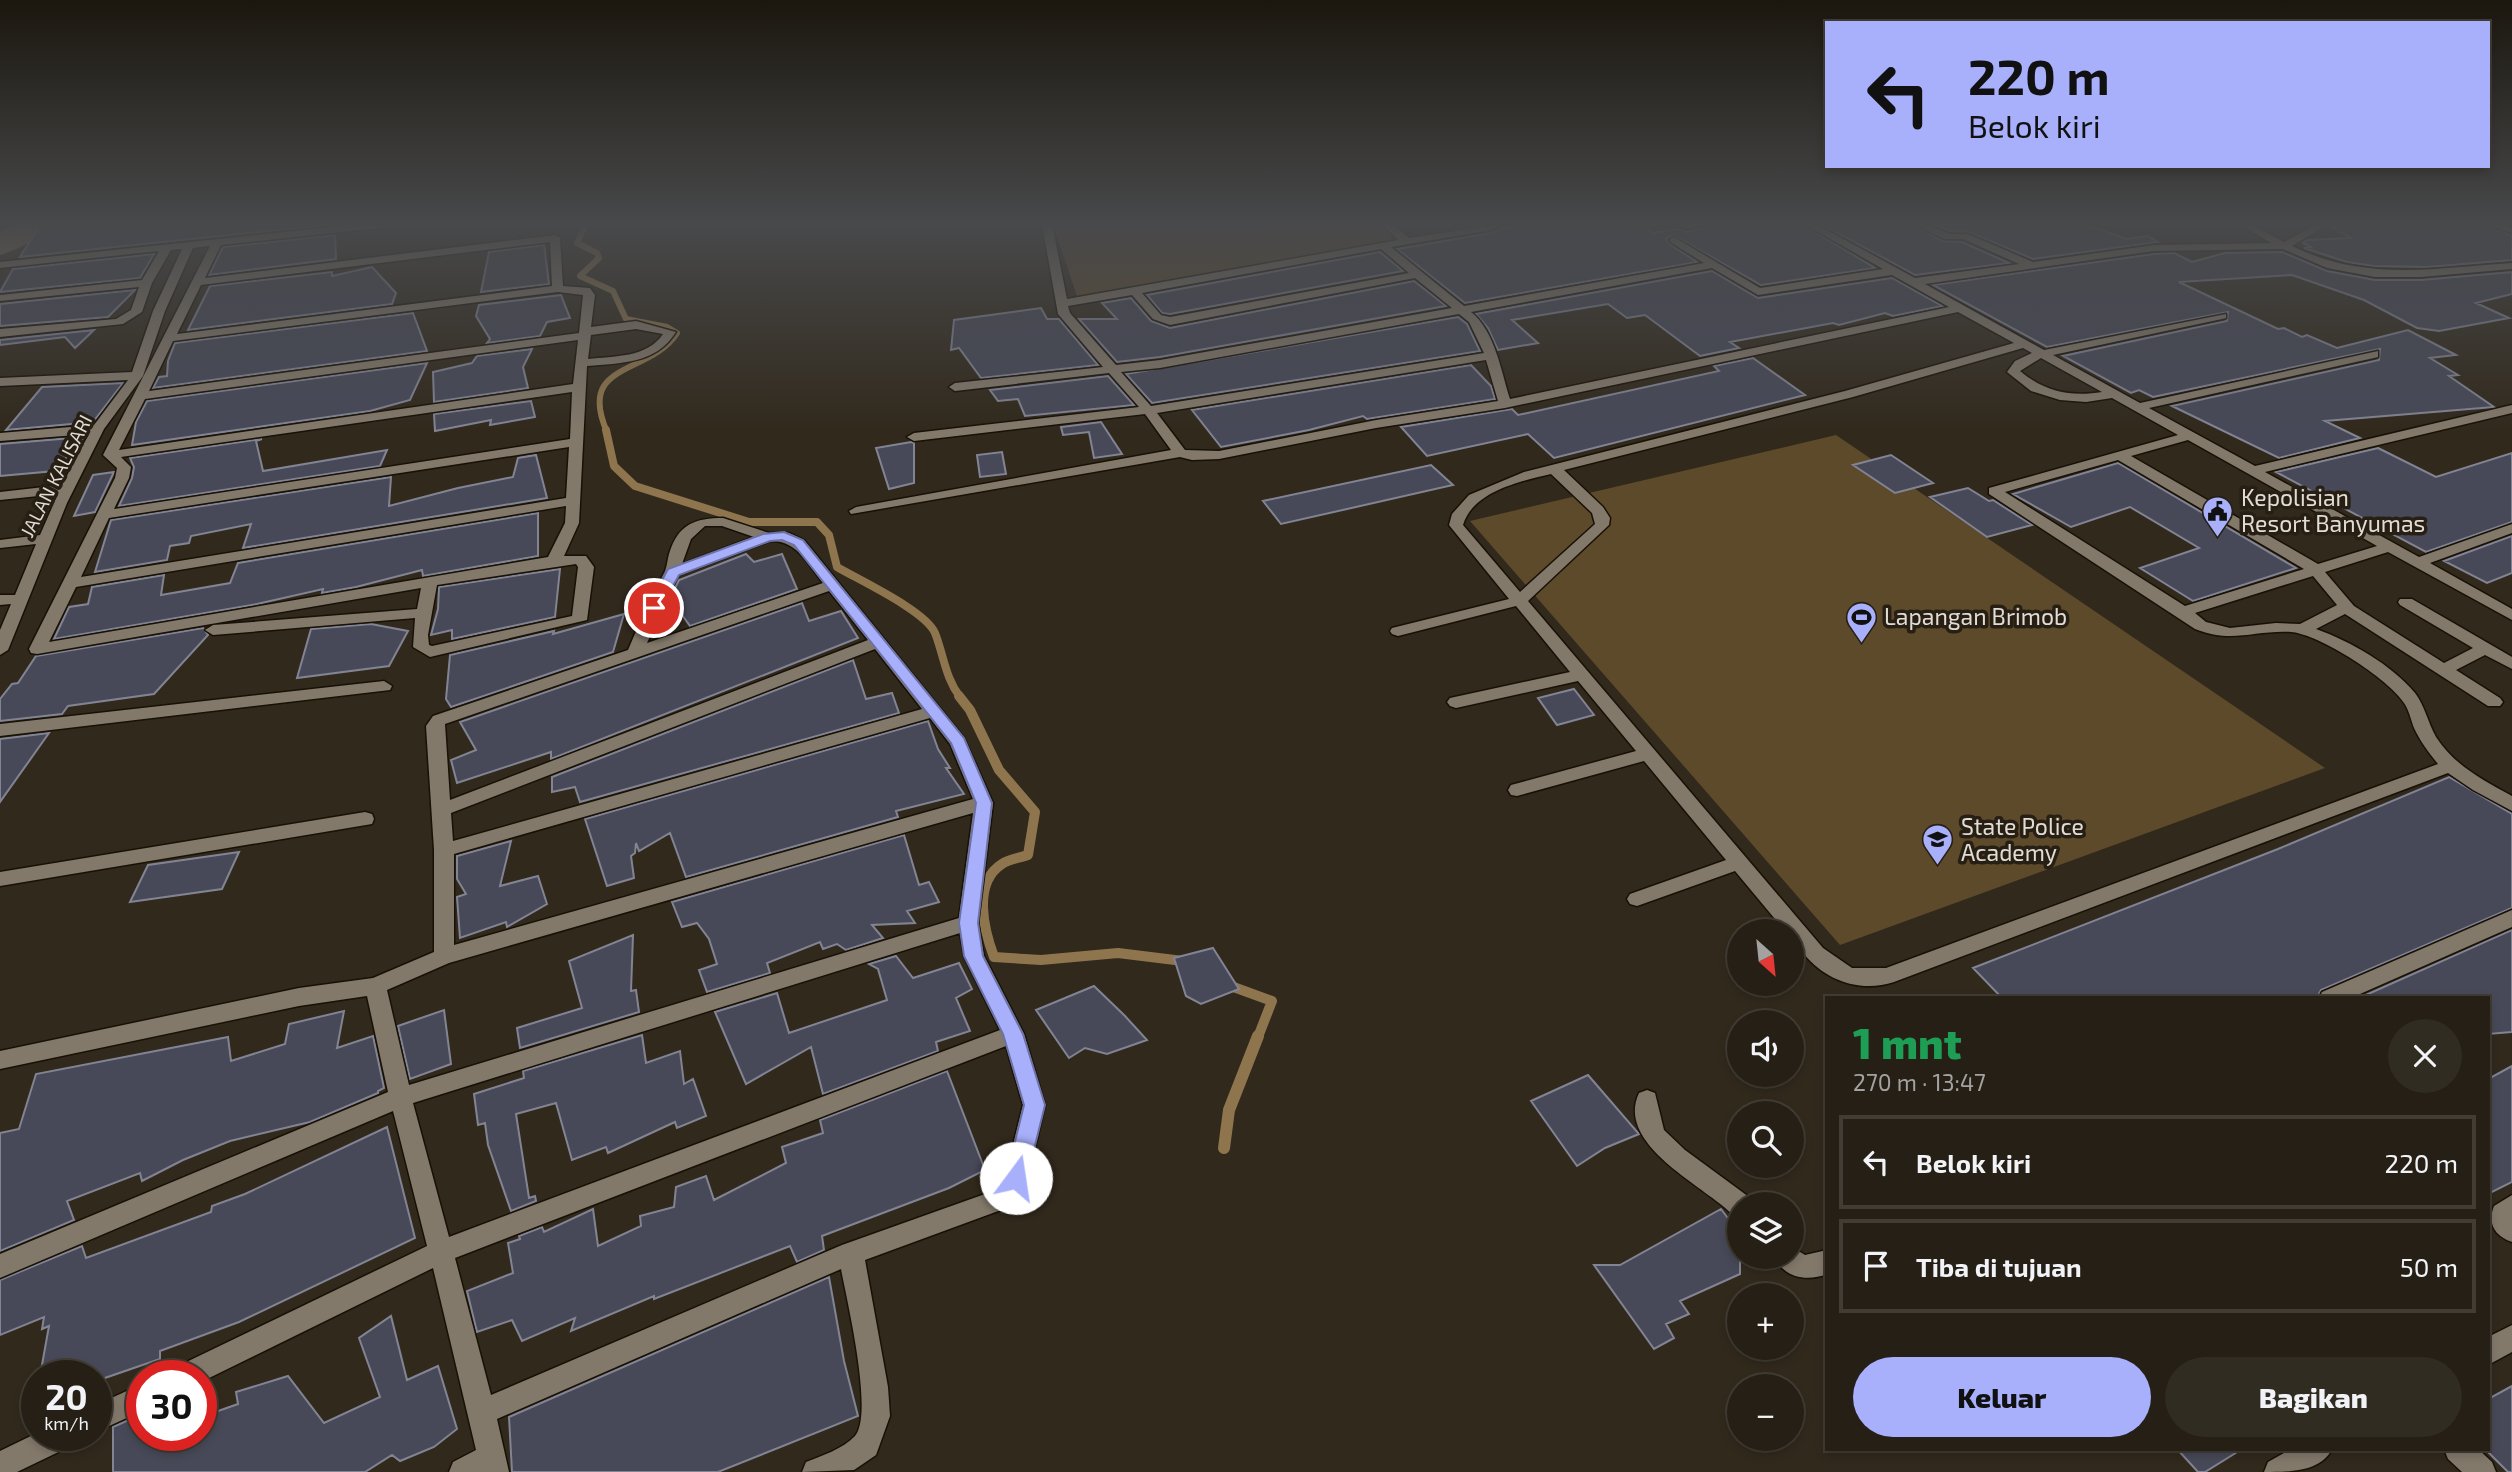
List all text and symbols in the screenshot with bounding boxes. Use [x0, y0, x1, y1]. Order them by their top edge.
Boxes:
text: 220 m [1968, 46, 2110, 105]
icon: left [1853, 49, 1944, 140]
text: Belok kiri [1968, 106, 2101, 144]
street label: JALAN KALISARI [15, 411, 96, 541]
place label: Kepolisian Resort Banyumas [2241, 483, 2425, 537]
public building icon: Kepolisian Resort Banyumas [2201, 494, 2235, 538]
pin [624, 578, 684, 638]
icon: arrive [635, 589, 673, 627]
sports icon: Lapangan Brimob [1844, 600, 1878, 644]
place label: Lapangan Brimob [1884, 602, 2067, 630]
place label: State Police Academy [1961, 812, 2084, 866]
school or university icon: State Police Academy [1921, 823, 1955, 867]
north arrow [1727, 919, 1804, 996]
map controls [1727, 919, 1804, 1451]
button: sound [1727, 1010, 1804, 1087]
text: 1 mnt [1853, 1017, 1962, 1067]
button: close [2388, 1019, 2462, 1093]
text: 270 m · 13:47 [1853, 1068, 1986, 1096]
button: search [1727, 1101, 1804, 1178]
position arrow [979, 1141, 1053, 1215]
icon: left [1857, 1143, 1895, 1181]
text: Belok kiri [1916, 1147, 2031, 1178]
text: 220 m [2385, 1147, 2458, 1178]
button: layers [1727, 1192, 1804, 1269]
icon: arrive [1857, 1247, 1895, 1285]
text: Tiba di tujuan [1916, 1251, 2082, 1282]
text: 50 m [2400, 1251, 2458, 1282]
button: + [1727, 1283, 1804, 1360]
button: Keluar [1853, 1357, 2151, 1437]
button: Bagikan [2165, 1357, 2462, 1437]
speed limit sign: 30 [126, 1360, 217, 1451]
button: − [1727, 1374, 1804, 1451]
text: 20 [45, 1375, 88, 1417]
text: km/h [44, 1412, 89, 1434]

